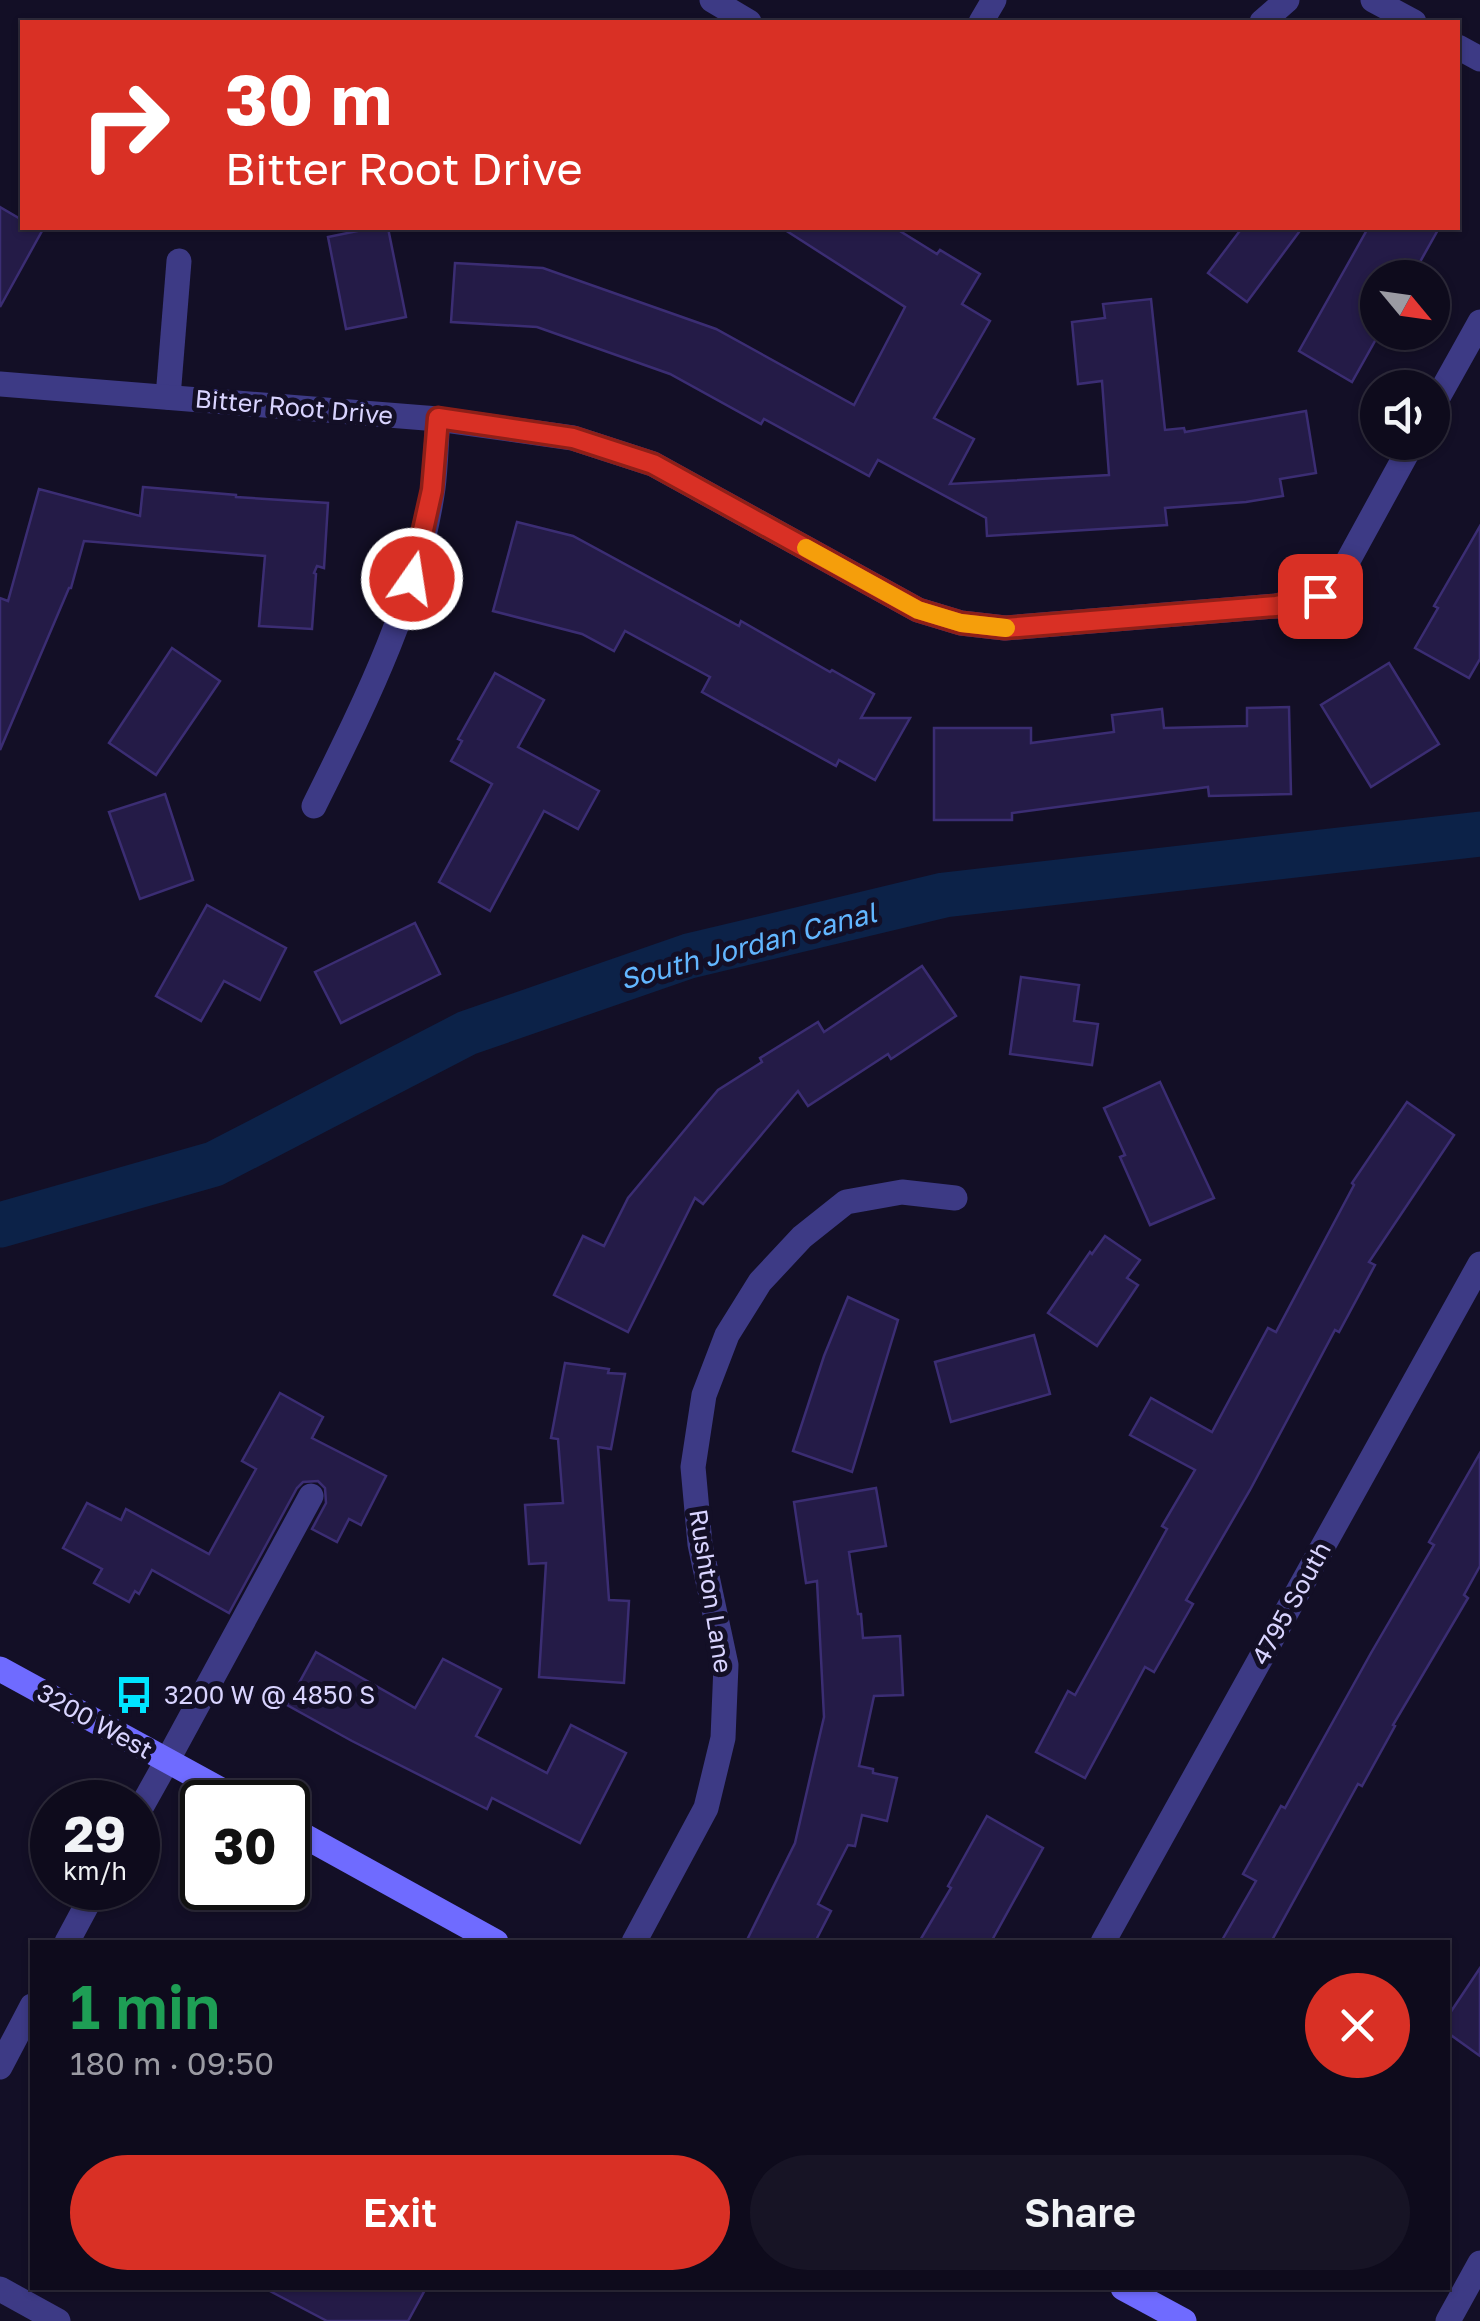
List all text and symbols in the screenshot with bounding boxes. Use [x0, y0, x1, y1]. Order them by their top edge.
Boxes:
text: 30 m [225, 56, 392, 140]
icon: right [60, 60, 190, 190]
text: Bitter Root Drive [225, 141, 583, 195]
north arrow [1360, 260, 1450, 350]
map controls [1360, 260, 1450, 460]
button: sound [1360, 370, 1450, 460]
street label: Bitter Root Drive [194, 382, 394, 431]
position arrow [360, 527, 464, 631]
pin [1278, 554, 1363, 639]
icon: arrive [1293, 569, 1348, 624]
water label: South Jordan Canal [616, 895, 881, 996]
street label: Rushton Lane [683, 1507, 740, 1675]
street label: 4795 South [1244, 1536, 1337, 1670]
bus stop icon: 3200 W @ 4850 S [113, 1674, 155, 1716]
street label: 3200 West [32, 1676, 158, 1765]
place label: 3200 W @ 4850 S [164, 1679, 375, 1710]
speed limit sign: 30 [180, 1780, 310, 1910]
text: 29 [64, 1803, 126, 1863]
text: km/h [63, 1855, 127, 1886]
text: 1 min [70, 1970, 220, 2042]
button: close [1305, 1973, 1410, 2078]
text: 180 m · 09:50 [70, 2044, 274, 2082]
button: Exit [70, 2155, 730, 2270]
button: Share [750, 2155, 1410, 2270]

